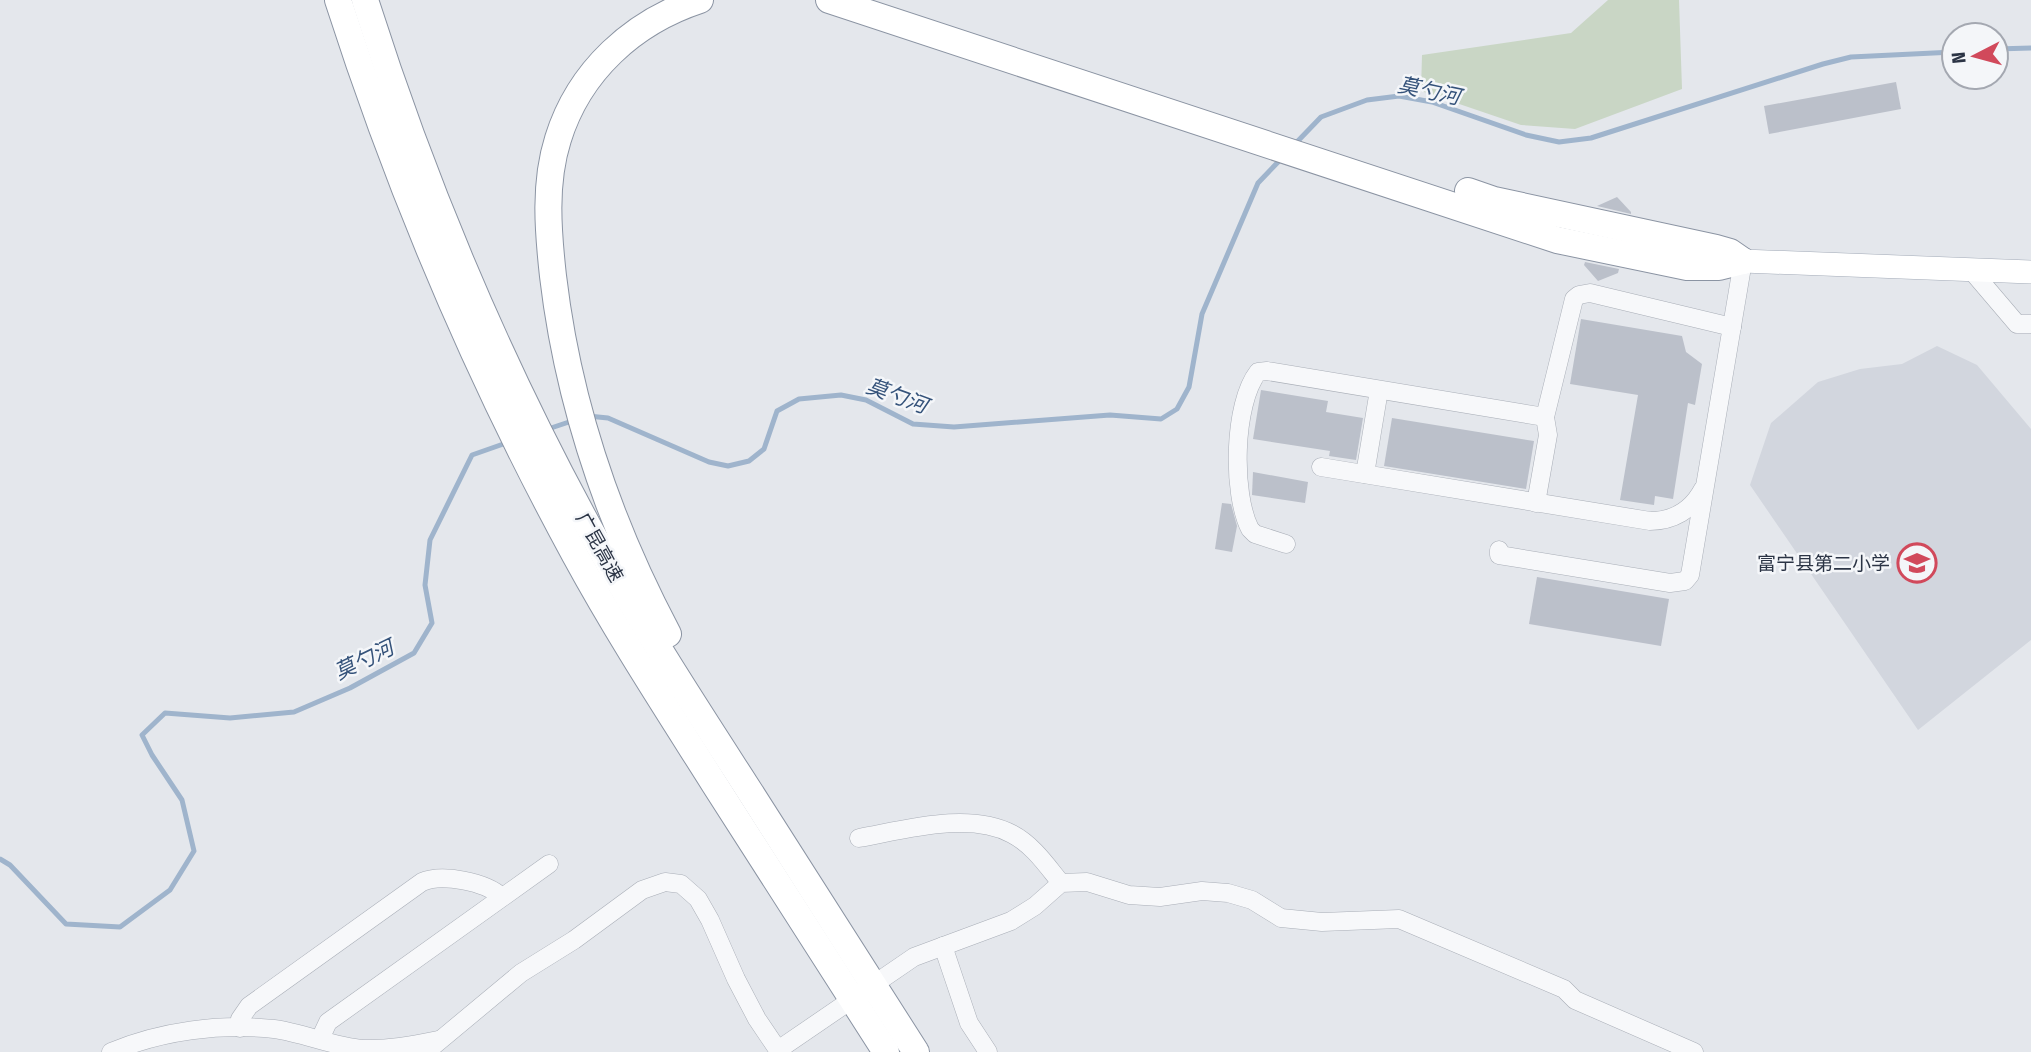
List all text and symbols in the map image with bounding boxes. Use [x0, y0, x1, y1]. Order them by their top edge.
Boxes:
north arrow [1940, 21, 2010, 91]
text: N [1947, 51, 1971, 65]
water label: 莫勺河 [1395, 72, 1466, 111]
water label: 莫勺河 [863, 373, 935, 420]
street label: 广昆高速 [571, 508, 628, 586]
school or university icon: 富宁县第二小学 [1896, 542, 1938, 584]
place label: 富宁县第二小学 [1757, 552, 1890, 575]
water label: 莫勺河 [330, 633, 402, 685]

